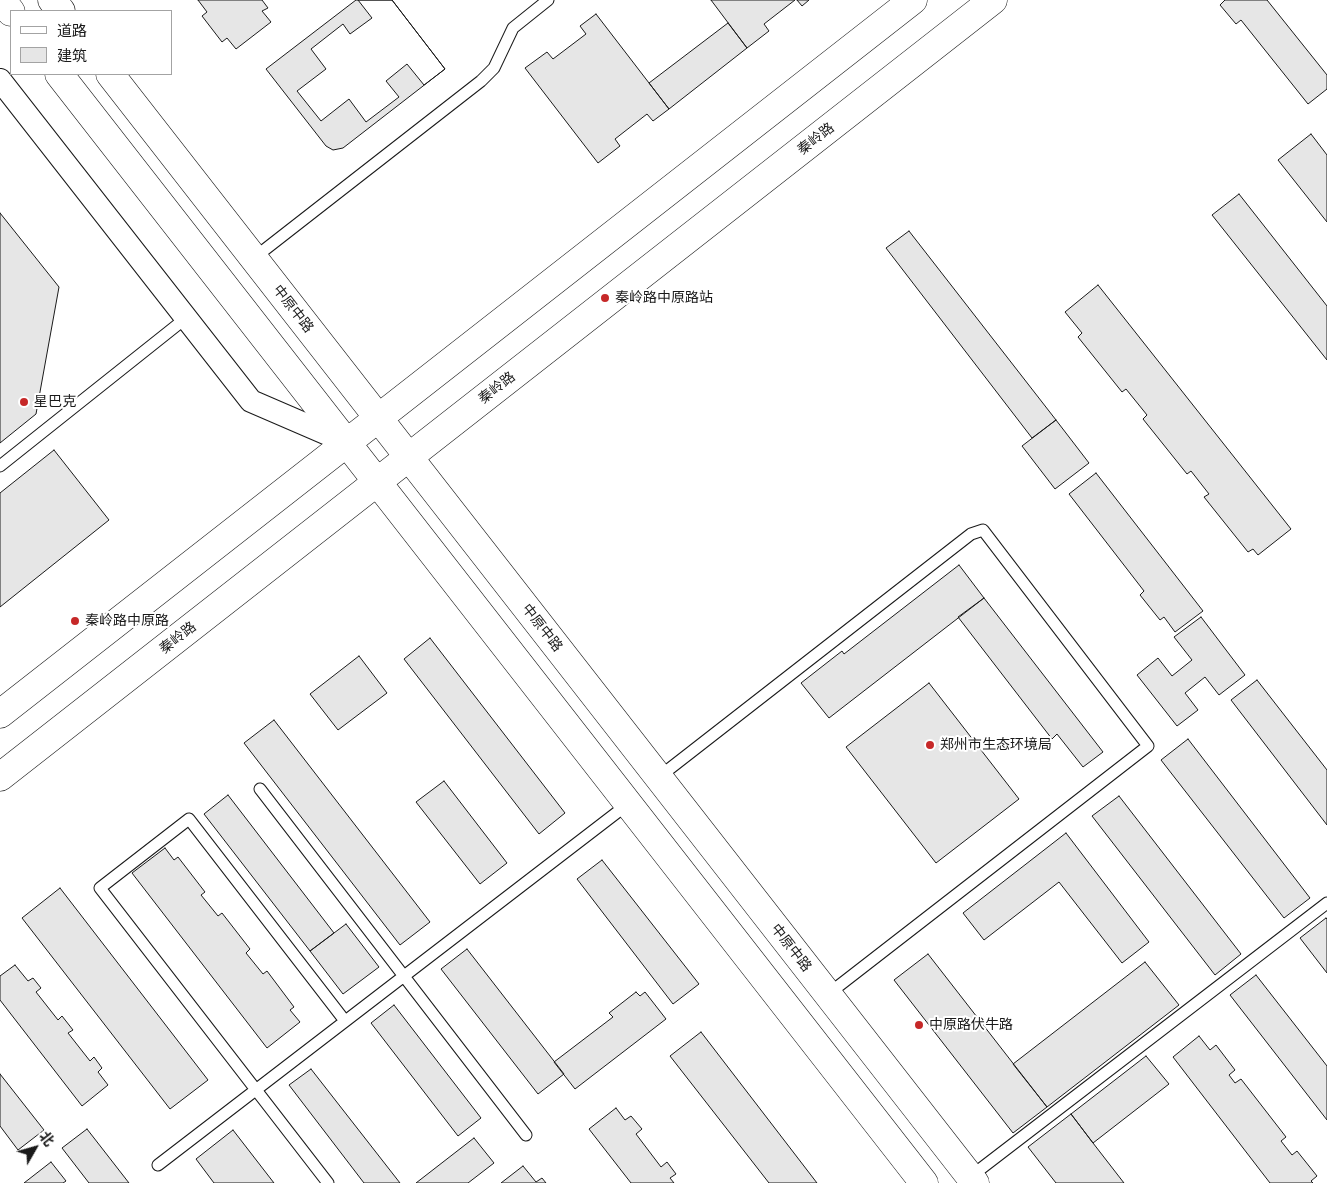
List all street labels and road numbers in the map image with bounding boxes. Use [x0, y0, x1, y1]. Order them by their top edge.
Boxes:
street label: 秦岭路 [794, 119, 838, 159]
street label: 中原中路 [269, 282, 317, 336]
street label: 秦岭路 [475, 368, 519, 408]
street label: 中原中路 [518, 601, 566, 655]
street label: 秦岭路 [156, 618, 200, 658]
street label: 中原中路 [767, 921, 815, 975]

